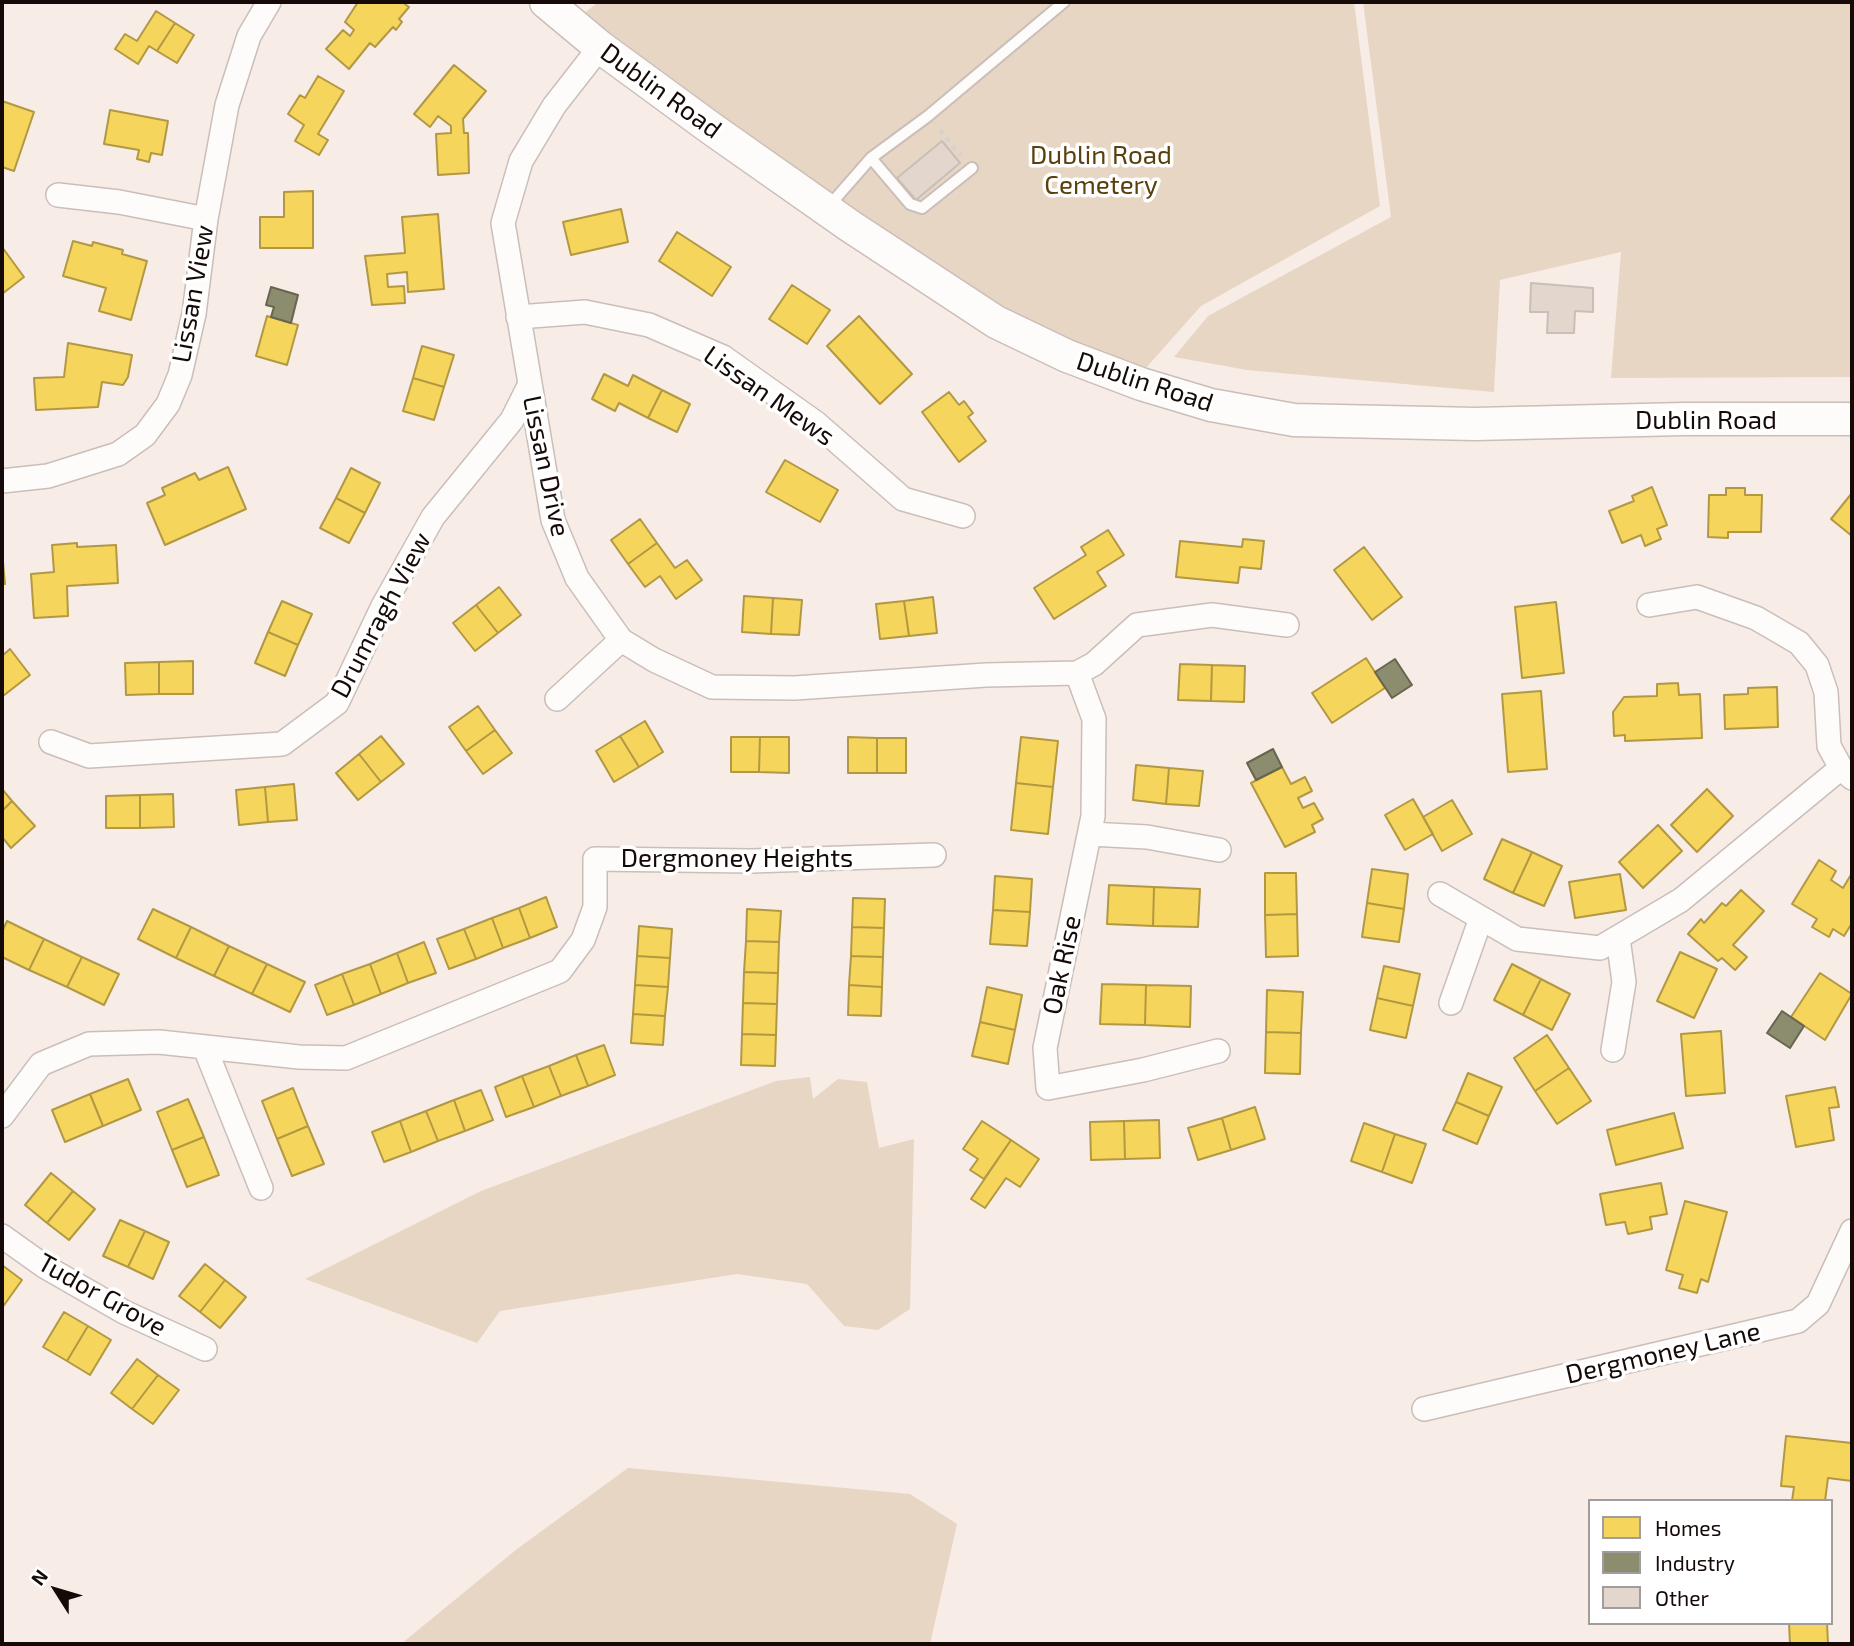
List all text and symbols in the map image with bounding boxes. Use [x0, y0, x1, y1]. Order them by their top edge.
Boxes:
street label: Dublin Road [594, 37, 728, 145]
park label: Dublin Road Cemetery [1030, 139, 1172, 200]
street label: Lissan View [166, 223, 220, 365]
street label: Lissan Mews [697, 339, 841, 453]
street label: Dublin Road [1073, 345, 1217, 419]
street label: Lissan Drive [516, 393, 576, 539]
street label: Dublin Road [1635, 404, 1777, 436]
street label: Drumragh View [324, 527, 438, 703]
street label: Dergmoney Heights [621, 842, 853, 874]
street label: Oak Rise [1036, 913, 1088, 1017]
street label: Tudor Grove [32, 1247, 172, 1343]
street label: Dergmoney Lane [1563, 1315, 1763, 1391]
legend [1588, 1499, 1833, 1625]
text: Homes [1655, 1515, 1721, 1540]
text: Industry [1655, 1550, 1735, 1575]
north arrow [21, 1555, 91, 1625]
text: N [26, 1565, 52, 1589]
text: Other [1655, 1585, 1709, 1610]

